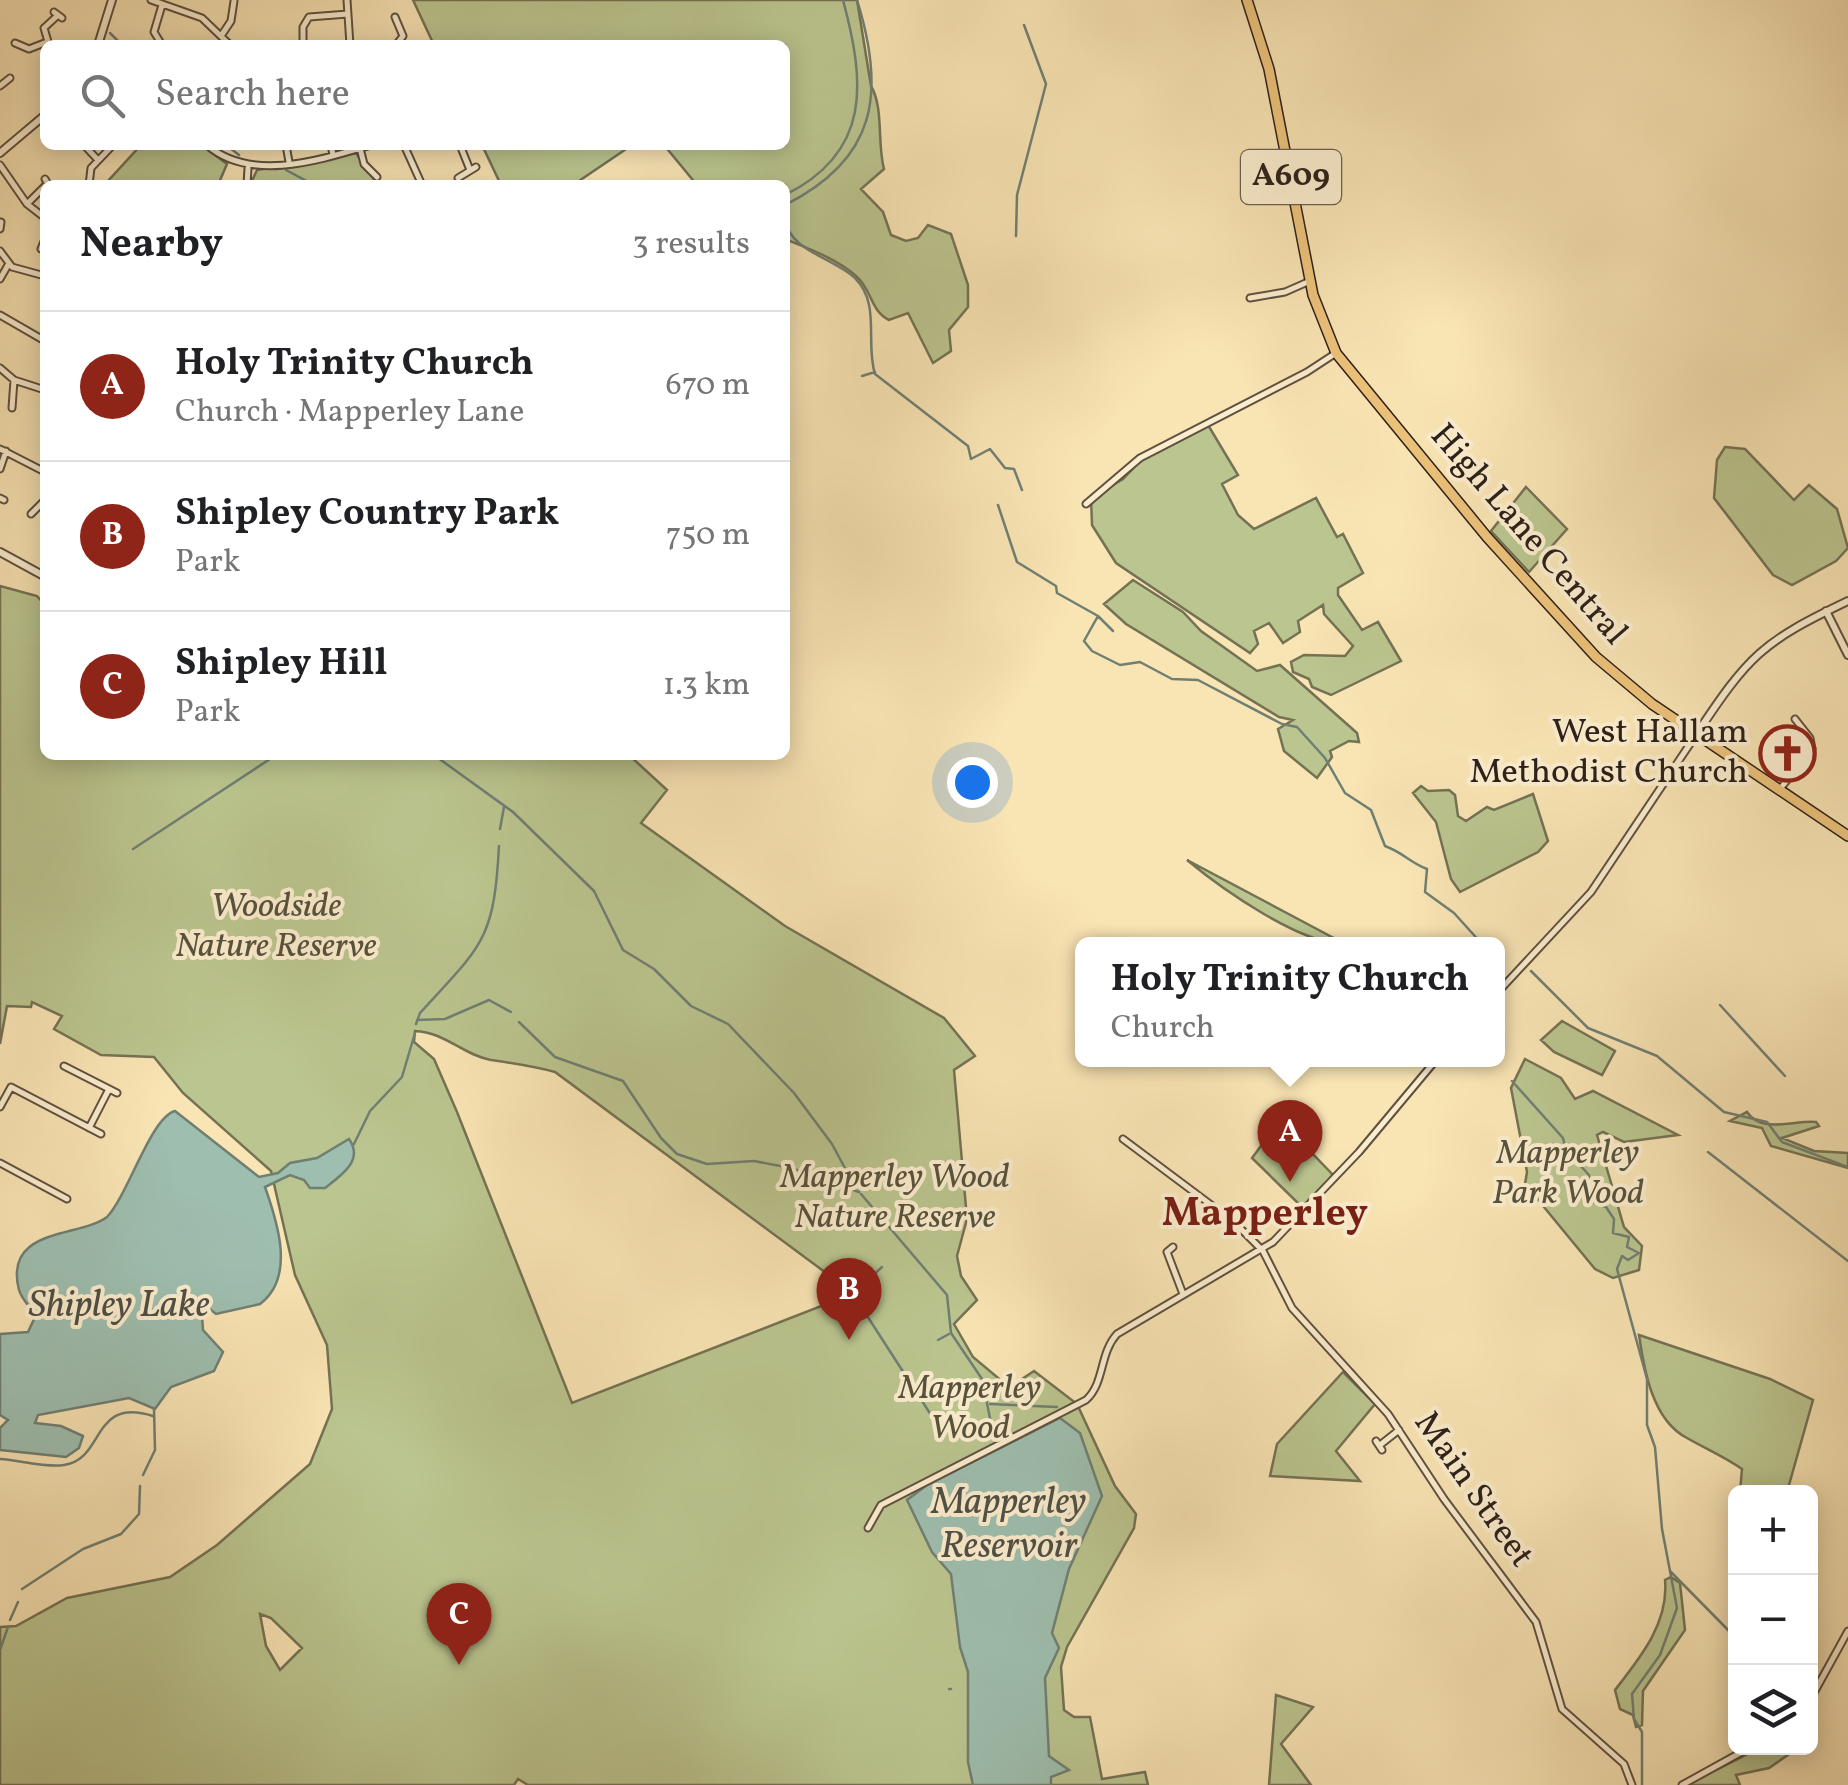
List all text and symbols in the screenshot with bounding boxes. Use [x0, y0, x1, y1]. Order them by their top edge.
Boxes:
search box [40, 40, 790, 150]
icon: search [75, 68, 130, 123]
text: Search here [155, 69, 350, 122]
road number: A609 [1241, 150, 1341, 204]
text: Nearby [80, 216, 223, 275]
text: 3 results [632, 223, 750, 267]
text: Holy Trinity Church [175, 338, 534, 391]
text: A [101, 364, 124, 408]
text: 670 m [666, 364, 750, 408]
text: Church · Mapperley Lane [175, 391, 524, 435]
street label: High Lane Central [1418, 414, 1638, 656]
text: Shipley Country Park [175, 488, 559, 541]
text: B [102, 514, 123, 558]
text: 750 m [666, 514, 750, 558]
text: Park [175, 541, 240, 585]
text: Shipley Hill [175, 638, 387, 691]
text: C [102, 664, 123, 708]
text: 1.3 km [663, 664, 750, 708]
text: Park [175, 691, 240, 735]
place label: West Hallam Methodist Church [1469, 709, 1748, 797]
church icon: West Hallam Methodist Church [1757, 723, 1817, 783]
your location [947, 757, 998, 808]
park label: Woodside Nature Reserve [175, 883, 377, 971]
popup [1075, 937, 1505, 1067]
text: Holy Trinity Church [1111, 954, 1469, 1007]
text: Church [1111, 1007, 1215, 1051]
pin: A [1258, 1100, 1322, 1182]
park label: Mapperley Park Wood [1492, 1130, 1644, 1218]
park label: Mapperley Wood Nature Reserve [779, 1154, 1010, 1242]
district label: Mapperley [1162, 1187, 1368, 1243]
pin: B [816, 1258, 882, 1340]
water label: Shipley Lake [28, 1280, 210, 1333]
park label: Mapperley Wood [898, 1365, 1042, 1453]
street label: Main Street [1402, 1402, 1544, 1578]
water label: Mapperley Reservoir [930, 1477, 1086, 1574]
map controls [1728, 1485, 1818, 1755]
button: + [1728, 1485, 1818, 1575]
button: − [1728, 1575, 1818, 1665]
pin: C [426, 1582, 492, 1665]
button: layers [1728, 1665, 1818, 1755]

